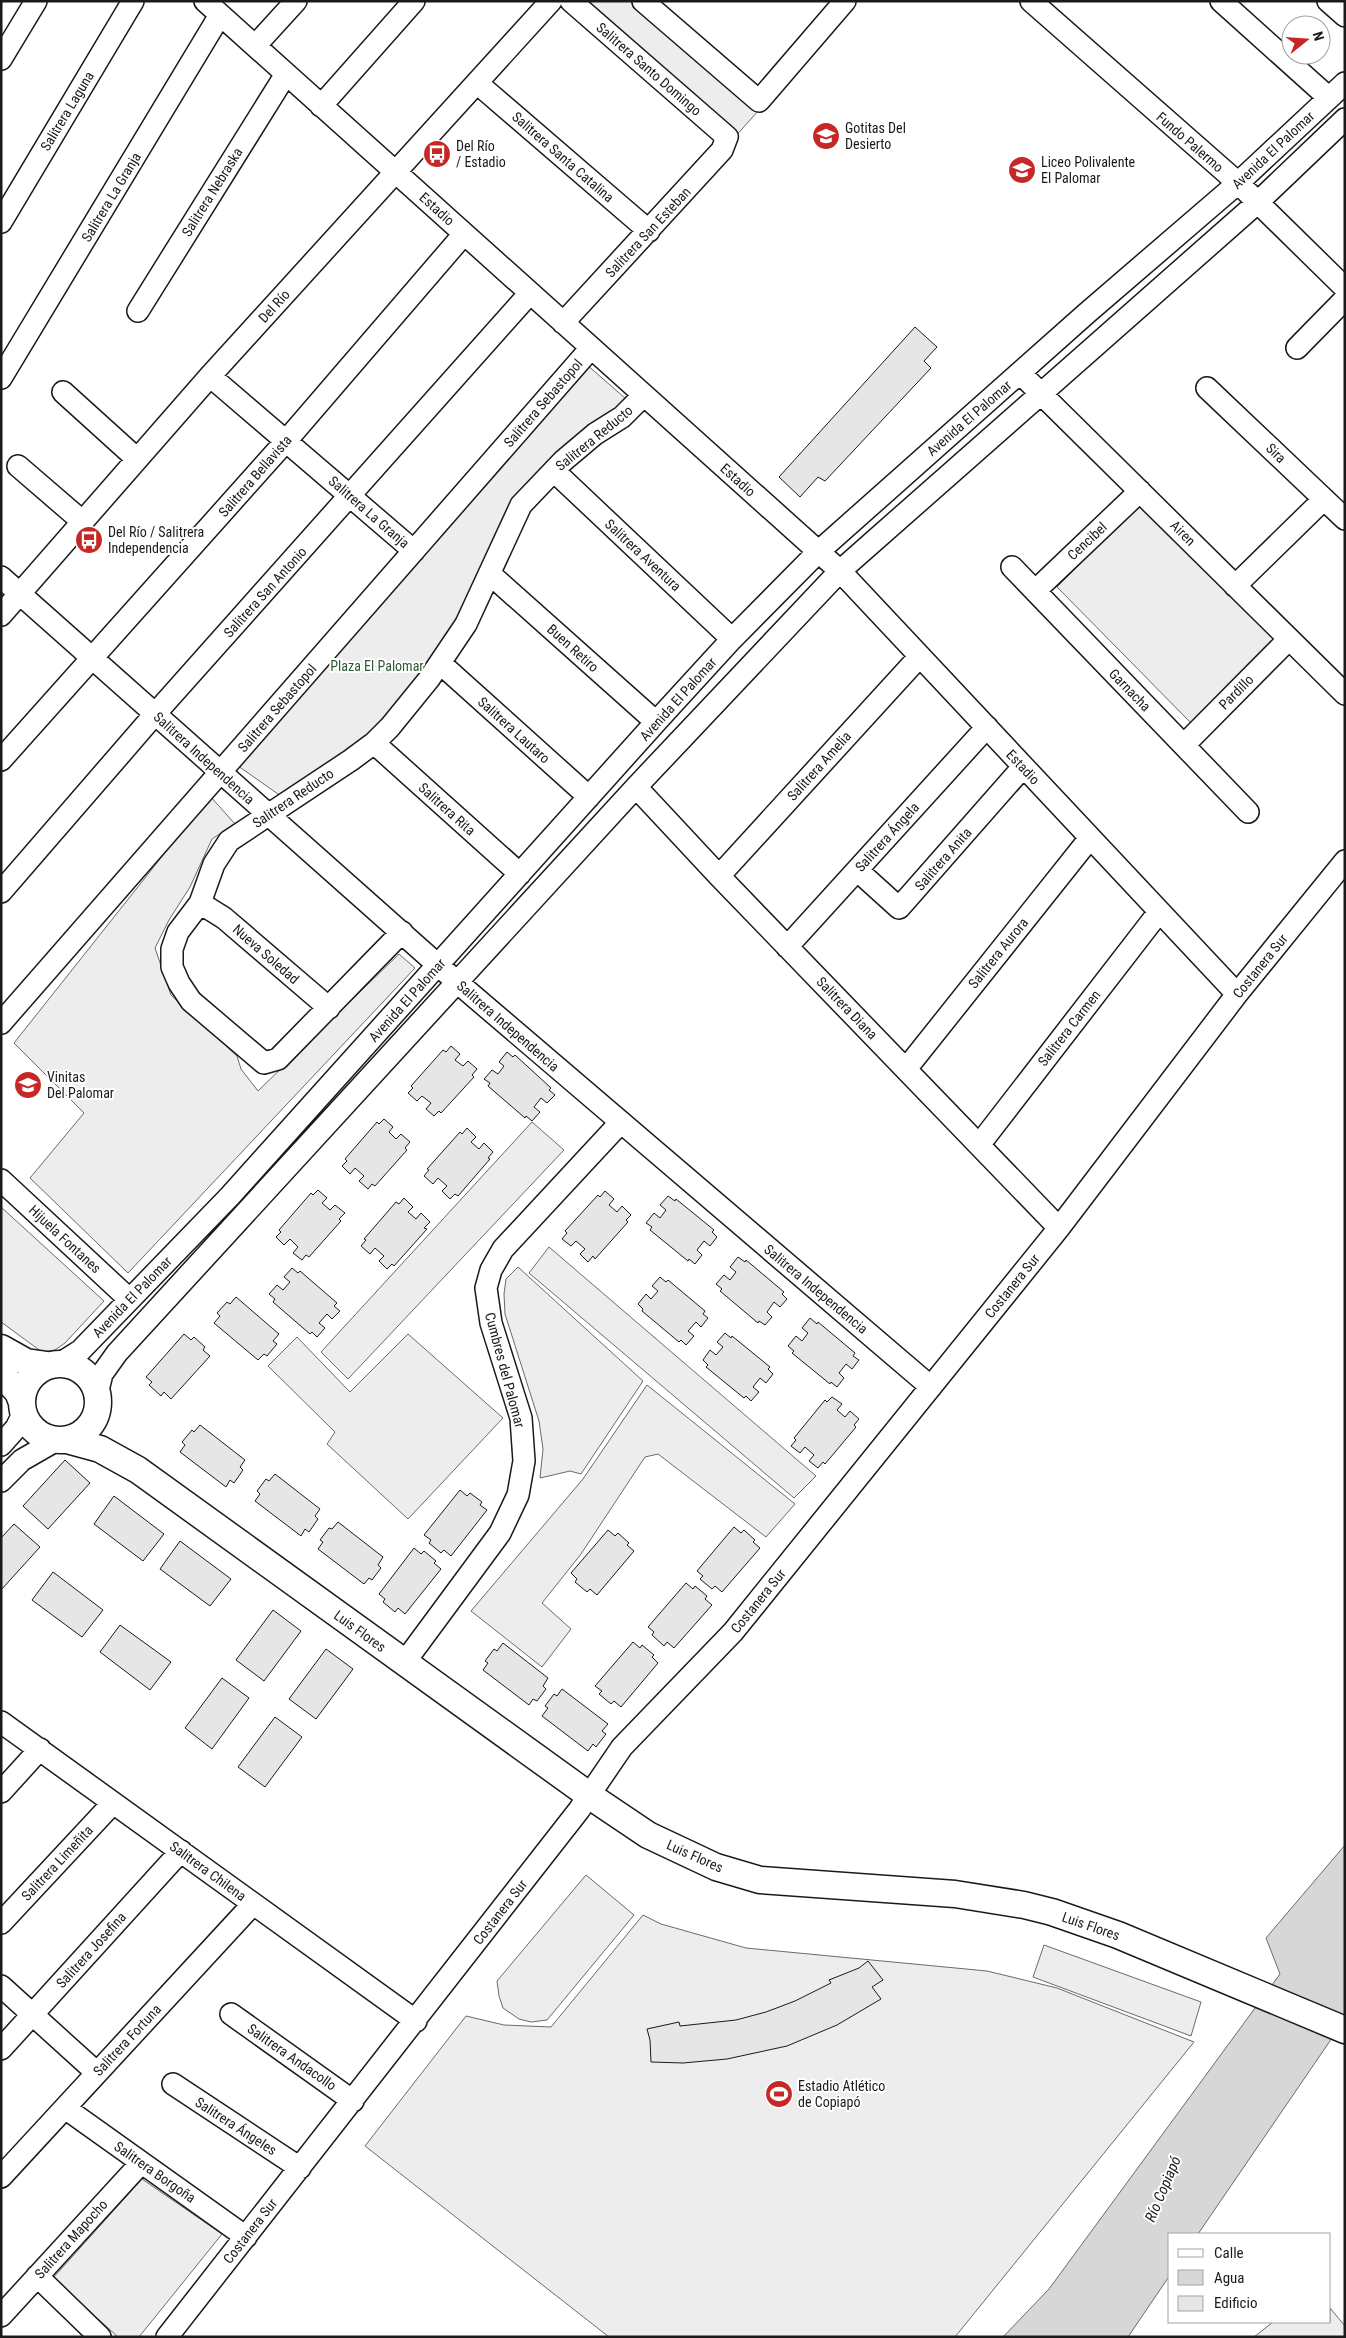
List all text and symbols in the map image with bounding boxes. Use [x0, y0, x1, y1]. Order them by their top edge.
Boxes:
north arrow [1281, 15, 1331, 65]
street label: Salitrera Santo Domingo [593, 19, 705, 119]
text: N [1310, 30, 1327, 43]
street label: Salitrera Laguna [37, 68, 97, 154]
street label: Avenida El Palomar [1229, 108, 1317, 192]
street label: Salitrera Santa Catalina [509, 109, 617, 205]
street label: Fundo Palermo [1153, 109, 1227, 175]
place label: Gotitas Del Desierto [845, 120, 906, 152]
school or university icon: Gotitas Del Desierto [811, 121, 841, 151]
place label: Del Río / Estadio [456, 138, 506, 170]
bus stop icon: Del Río / Estadio [422, 139, 452, 169]
street label: Salitrera Nebraska [178, 145, 246, 239]
street label: Salitrera La Granja [78, 149, 144, 245]
place label: Liceo Polivalente El Palomar [1041, 154, 1136, 186]
school or university icon: Liceo Polivalente El Palomar [1007, 155, 1037, 185]
street label: Salitrera San Esteban [602, 184, 694, 280]
street label: Estadio [416, 189, 458, 229]
street label: Del Río [255, 286, 293, 326]
street label: Salitrera Sebastopol [501, 356, 585, 450]
street label: Avenida El Palomar [924, 377, 1014, 459]
street label: Salitrera Reducto [552, 402, 636, 474]
street label: Salitrera Bellavista [215, 432, 295, 520]
street label: Sira [1263, 440, 1289, 466]
street label: Estadio [717, 460, 759, 500]
street label: Salitrera La Granja [326, 473, 412, 551]
street label: Salitrera Aventura [602, 516, 684, 594]
street label: Airen [1167, 517, 1199, 549]
street label: Cencibel [1064, 519, 1110, 563]
place label: Del Río / Salitrera Independencia [108, 524, 204, 556]
bus stop icon: Del Río / Salitrera Independencia [74, 525, 104, 555]
street label: Salitrera San Antonio [220, 544, 310, 640]
street label: Buen Retiro [544, 621, 602, 675]
street label: Avenida El Palomar [636, 654, 720, 744]
park label: Plaza El Palomar [330, 658, 424, 674]
street label: Salitrera Sebastopol [235, 661, 319, 755]
street label: Garnacha [1106, 665, 1154, 715]
street label: Pardillo [1215, 671, 1257, 713]
street label: Salitrera Lautaro [475, 694, 553, 766]
street label: Salitrera Independencia [150, 709, 258, 807]
street label: Salitrera Amelia [784, 728, 854, 804]
street label: Estadio [1003, 746, 1043, 788]
street label: Salitrera Reducto [249, 765, 337, 831]
street label: Salitrera Rita [415, 779, 479, 839]
street label: Salitrera Ángela [851, 799, 922, 875]
street label: Salitrera Anita [911, 824, 975, 894]
street label: Salitrera Aurora [965, 915, 1031, 991]
street label: Nueva Soledad [230, 921, 302, 987]
street label: Costanera Sur [1229, 931, 1291, 1001]
street label: Avenida El Palomar [365, 955, 449, 1045]
street label: Salitrera Diana [813, 973, 881, 1043]
street label: Salitrera Independencia [454, 977, 562, 1075]
street label: Salitrera Carmen [1034, 987, 1104, 1069]
place label: Vinitas Del Palomar [47, 1069, 114, 1101]
school or university icon: Vinitas Del Palomar [13, 1070, 43, 1100]
street label: Hijuela Fontanes [26, 1202, 104, 1276]
street label: Salitrera Independencia [761, 1241, 871, 1337]
street label: Costanera Sur [981, 1251, 1043, 1321]
street label: Avenida El Palomar [89, 1253, 175, 1341]
street label: Cumbres del Palomar [482, 1311, 528, 1429]
street label: Costanera Sur [727, 1566, 789, 1636]
street label: Luis Flores [331, 1607, 389, 1655]
street label: Salitrera Limeñita [18, 1822, 96, 1904]
street label: Luis Flores [664, 1836, 726, 1876]
street label: Salitrera Chilena [167, 1838, 249, 1904]
street label: Costanera Sur [470, 1876, 530, 1948]
street label: Salitrera Josefina [53, 1909, 129, 1991]
street label: Luis Flores [1060, 1909, 1122, 1943]
street label: Salitrera Fortuna [90, 2001, 164, 2079]
street label: Salitrera Andacollo [245, 2020, 339, 2094]
place label: Estadio Atlético de Copiapó [798, 2078, 885, 2110]
sports icon: Estadio Atlético de Copiapó [764, 2079, 794, 2109]
street label: Salitrera Ángeles [192, 2093, 280, 2158]
street label: Salitrera Borgoña [111, 2138, 199, 2206]
water label: Río Copiapó [1141, 2154, 1185, 2224]
street label: Costanera Sur [220, 2195, 280, 2267]
street label: Salitrera Mapocho [31, 2196, 111, 2282]
legend [1168, 2233, 1331, 2323]
text: Calle [1214, 2244, 1244, 2262]
text: Agua [1214, 2269, 1244, 2287]
text: Edificio [1214, 2294, 1257, 2312]

